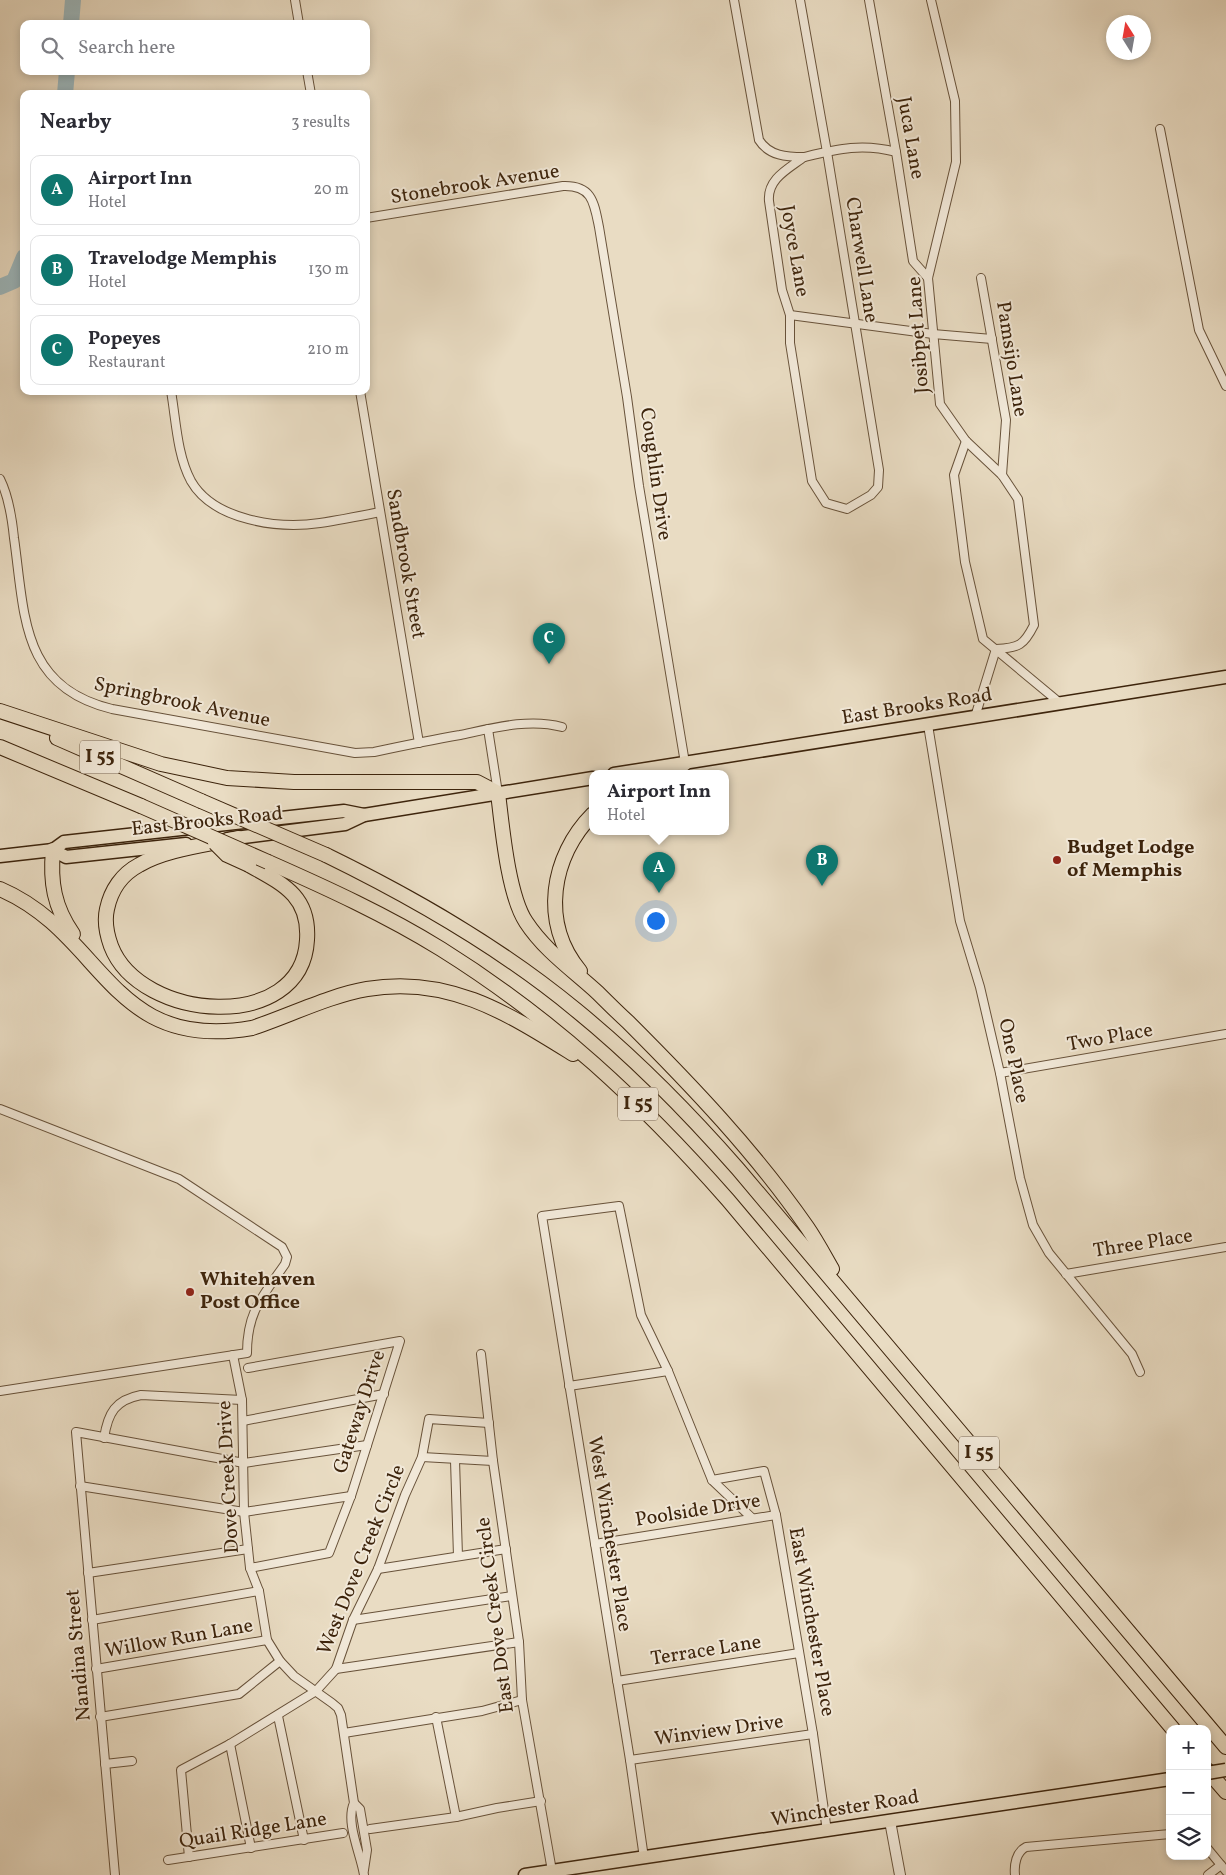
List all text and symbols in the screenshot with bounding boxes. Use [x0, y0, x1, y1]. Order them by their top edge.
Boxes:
north arrow [1106, 15, 1151, 60]
search box [20, 20, 370, 75]
icon: search [38, 34, 66, 62]
text: Search here [78, 35, 175, 61]
street label: Juca Lane [889, 95, 931, 181]
text: Nearby [40, 108, 111, 137]
text: 3 results [291, 112, 350, 134]
street label: Stonebrook Avenue [389, 158, 561, 212]
text: Airport Inn [88, 166, 192, 192]
text: A [51, 179, 63, 201]
text: 20 m [314, 179, 349, 201]
text: Hotel [88, 192, 126, 214]
street label: Charwell Lane [837, 195, 885, 325]
street label: Joyce Lane [772, 203, 816, 299]
text: Travelodge Memphis [88, 246, 277, 272]
text: B [52, 259, 62, 281]
text: 130 m [308, 259, 349, 281]
text: Hotel [88, 272, 126, 294]
street label: Josibpet Lane [901, 276, 937, 394]
street label: Pamsijo Lane [988, 299, 1034, 419]
text: Popeyes [88, 326, 161, 352]
text: C [52, 339, 62, 361]
text: 210 m [307, 339, 349, 361]
text: Restaurant [88, 352, 166, 374]
street label: Coughlin Drive [632, 406, 678, 542]
street label: Sandbrook Street [378, 487, 432, 641]
pin: C [533, 623, 565, 664]
street label: Springbrook Avenue [91, 671, 273, 735]
street label: East Brooks Road [840, 681, 994, 733]
road number: I 55 [80, 740, 120, 774]
popup [589, 770, 729, 835]
text: Airport Inn [607, 779, 711, 805]
street label: East Brooks Road [130, 800, 284, 844]
text: Hotel [607, 805, 645, 827]
place label: Budget Lodge of Memphis [1067, 834, 1194, 885]
pin: B [806, 845, 838, 886]
pin: A [643, 852, 675, 893]
marker: Budget Lodge of Memphis [1051, 854, 1063, 866]
your location [643, 908, 669, 934]
street label: One Place [990, 1016, 1036, 1106]
street label: Two Place [1065, 1017, 1155, 1059]
road number: I 55 [618, 1088, 658, 1120]
street label: Three Place [1091, 1222, 1195, 1266]
place label: Whitehaven Post Office [200, 1266, 315, 1317]
marker: Whitehaven Post Office [184, 1286, 196, 1298]
street label: Gateway Drive [327, 1347, 393, 1477]
street label: Dove Creek Drive [211, 1400, 247, 1554]
street label: West Winchester Place [580, 1434, 638, 1634]
road number: I 55 [959, 1436, 999, 1470]
street label: West Dove Creek Circle [311, 1461, 413, 1659]
street label: Poolside Drive [633, 1487, 763, 1535]
street label: East Dove Creek Circle [470, 1515, 522, 1715]
street label: East Winchester Place [781, 1525, 841, 1719]
street label: Nandina Street [59, 1588, 99, 1722]
street label: Willow Run Lane [103, 1612, 255, 1666]
street label: Terrace Lane [649, 1628, 763, 1674]
street label: Winview Drive [653, 1708, 785, 1754]
map controls [1166, 1725, 1211, 1860]
button: + [1166, 1725, 1211, 1770]
button: − [1166, 1770, 1211, 1815]
street label: Winchester Road [769, 1783, 921, 1835]
street label: Quail Ridge Lane [177, 1806, 329, 1856]
button: layers [1166, 1815, 1211, 1860]

